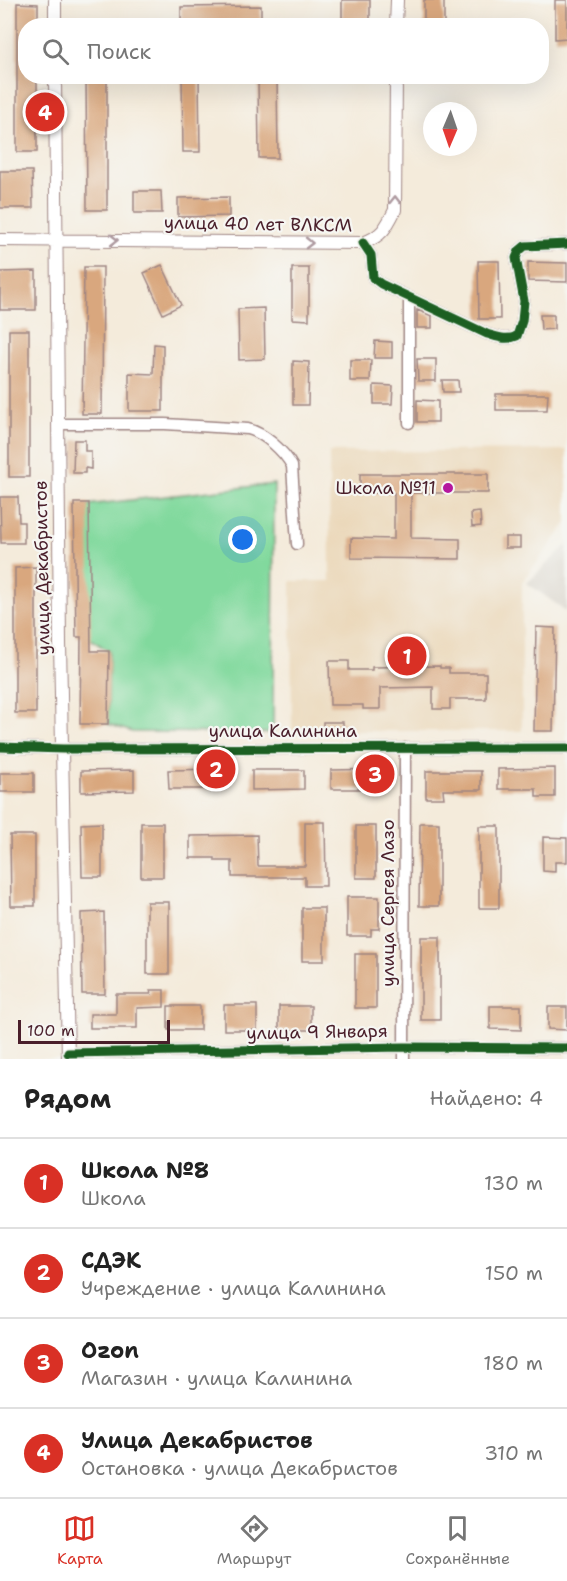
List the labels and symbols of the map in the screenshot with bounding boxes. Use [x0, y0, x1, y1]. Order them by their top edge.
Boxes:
pin: 4 [26, 90, 64, 134]
north arrow [423, 102, 477, 156]
one-way arrow [388, 195, 401, 204]
street label: улица 40 лет ВЛКСМ [164, 210, 352, 238]
one-way arrow [109, 234, 118, 246]
one-way arrow [304, 237, 313, 249]
place label: Школа №11 [335, 476, 436, 500]
street label: улица Декабристов [28, 480, 56, 656]
marker: Школа №11 [441, 481, 455, 495]
your location [228, 525, 257, 554]
pin: 1 [388, 634, 426, 678]
street label: улица Калинина [209, 719, 357, 743]
pin: 2 [196, 746, 236, 792]
pin: 3 [356, 752, 394, 796]
street label: улица Сергея Лазо [376, 819, 400, 987]
scale bar [18, 1017, 170, 1044]
street label: улица 9 Января [246, 1019, 388, 1045]

